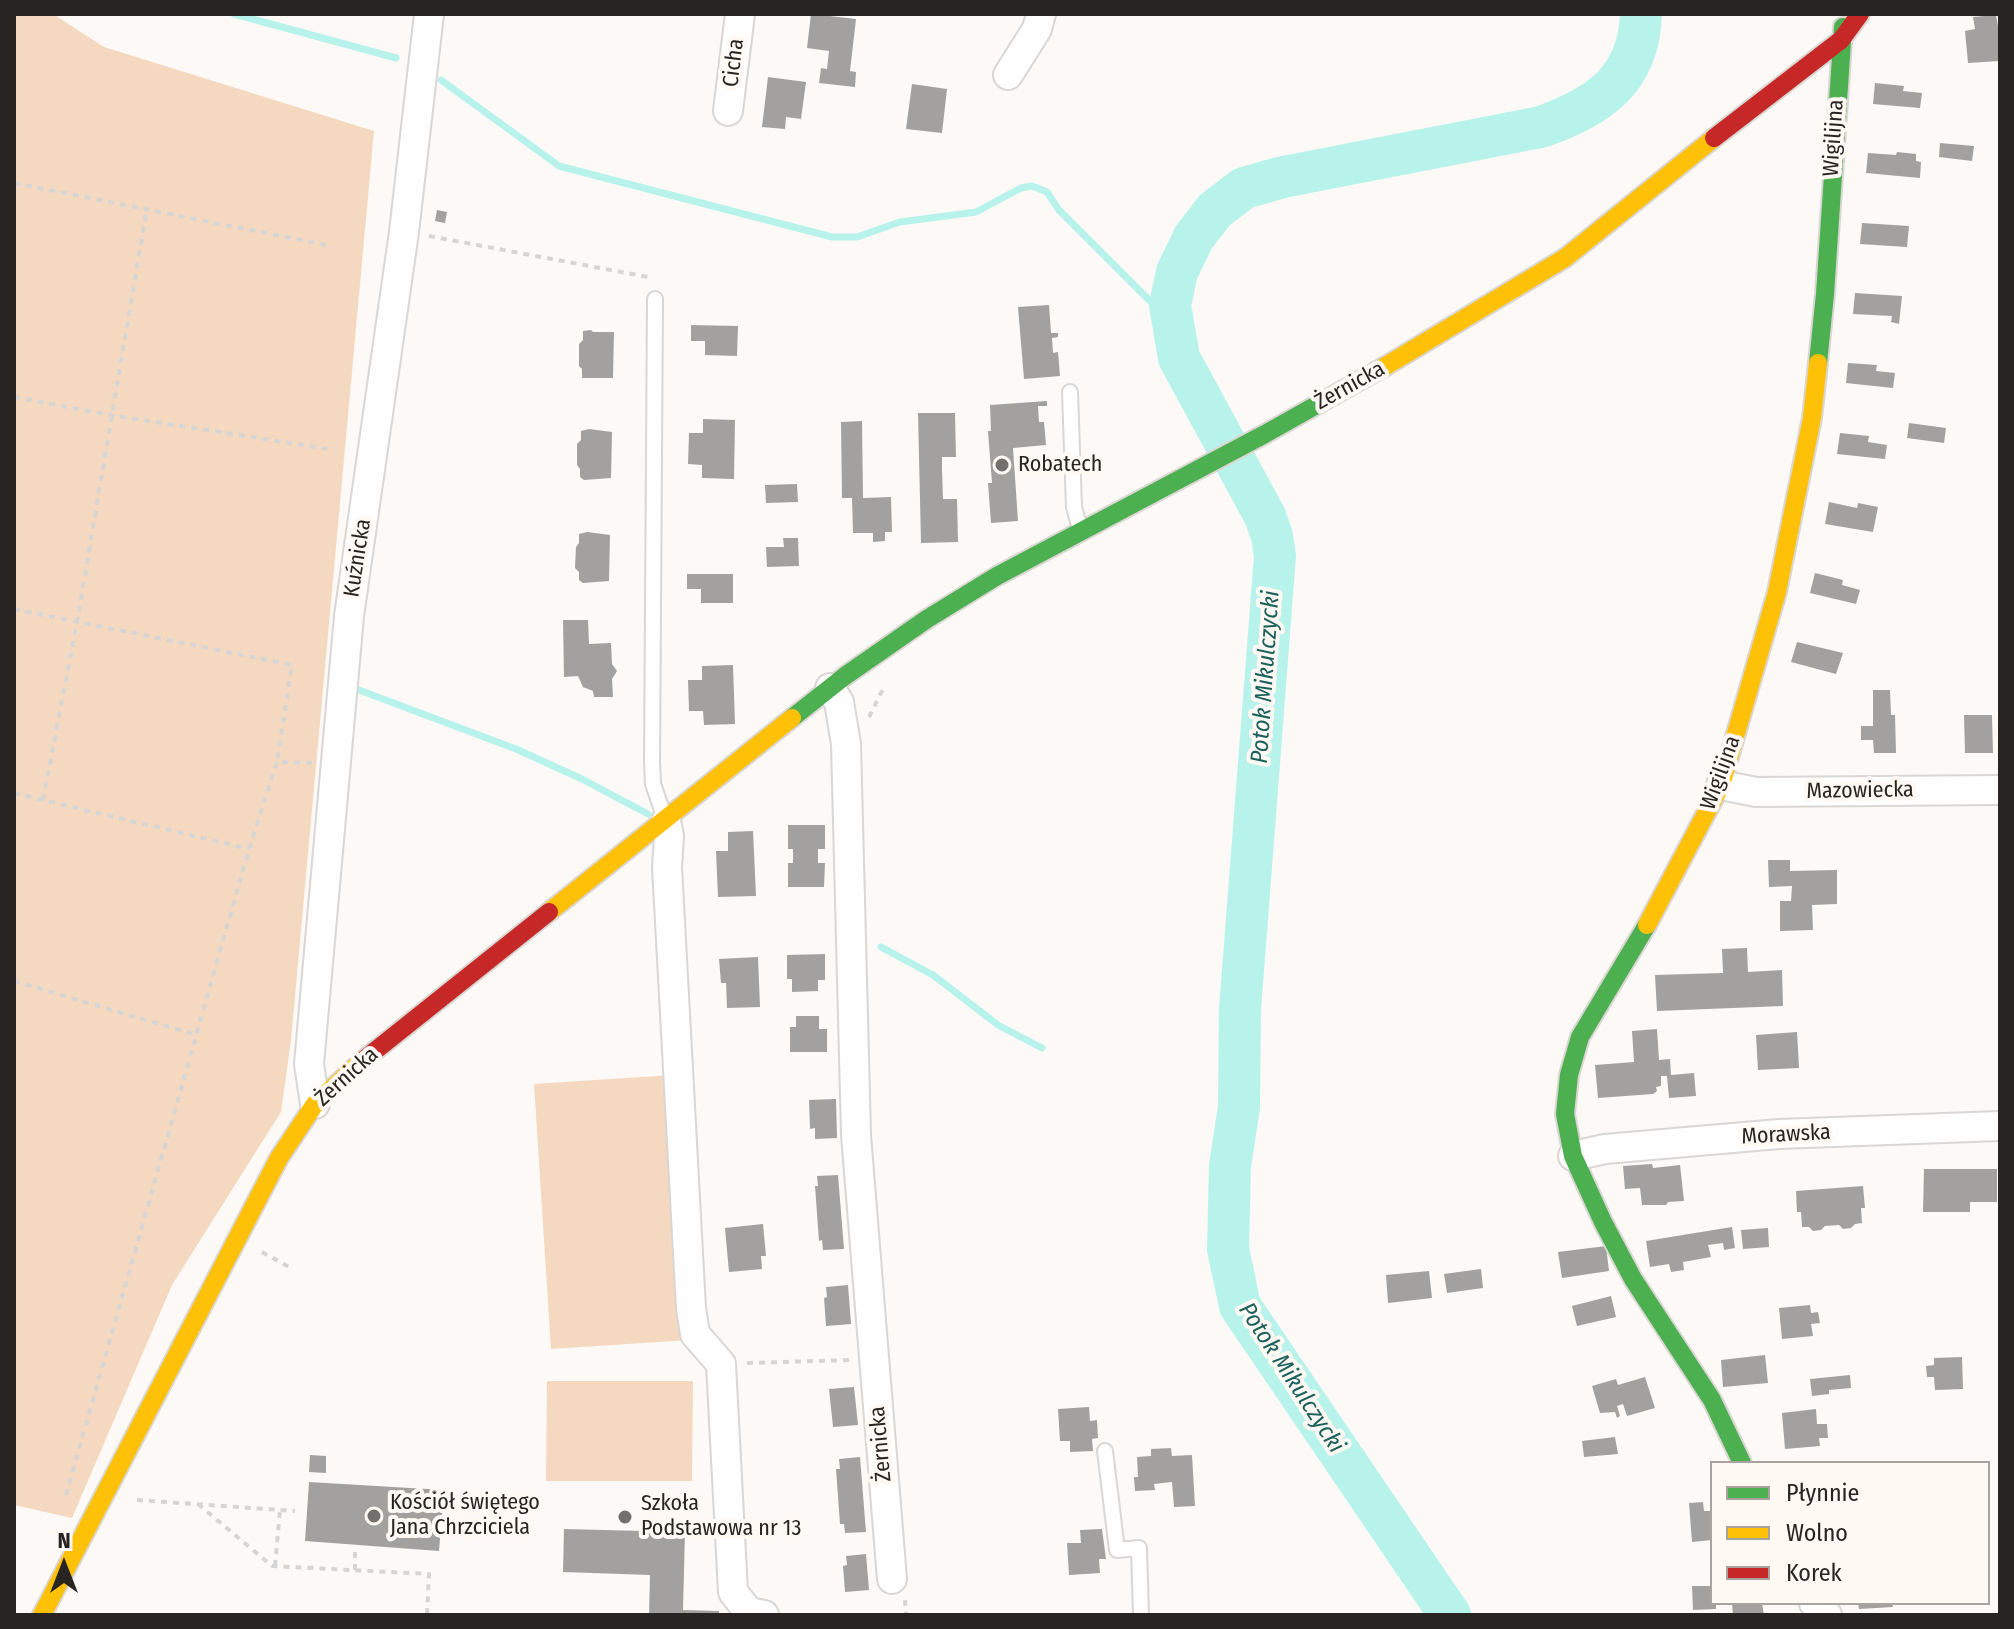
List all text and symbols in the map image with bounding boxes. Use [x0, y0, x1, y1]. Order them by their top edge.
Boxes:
street label: Cicha [718, 37, 750, 89]
street label: Wigilijna [1818, 99, 1850, 177]
street label: Żernicka [1310, 356, 1390, 416]
place label: Robatech [1018, 452, 1102, 478]
marker: Robatech [993, 456, 1011, 474]
street label: Kuźnicka [339, 517, 377, 599]
water label: Potok Mikulczycki [1246, 590, 1286, 764]
street label: Wigilijna [1695, 732, 1747, 814]
street label: Mazowiecka [1806, 777, 1914, 805]
street label: Żernicka [310, 1042, 384, 1112]
street label: Morawska [1741, 1119, 1831, 1151]
water label: Potok Mikulczycki [1232, 1297, 1350, 1459]
street label: Żernicka [865, 1405, 897, 1483]
legend [1710, 1461, 1990, 1605]
text: Płynnie [1786, 1479, 1859, 1507]
place label: Kościół świętego Jana Chrzciciela [390, 1490, 540, 1542]
place label: Szkoła Podstawowa nr 13 [641, 1491, 801, 1542]
marker: Kościół świętego Jana Chrzciciela [365, 1507, 383, 1525]
marker: Szkoła Podstawowa nr 13 [616, 1508, 634, 1526]
text: Wolno [1786, 1519, 1848, 1547]
north arrow [24, 1525, 104, 1605]
text: N [57, 1527, 71, 1554]
text: Korek [1786, 1559, 1842, 1587]

